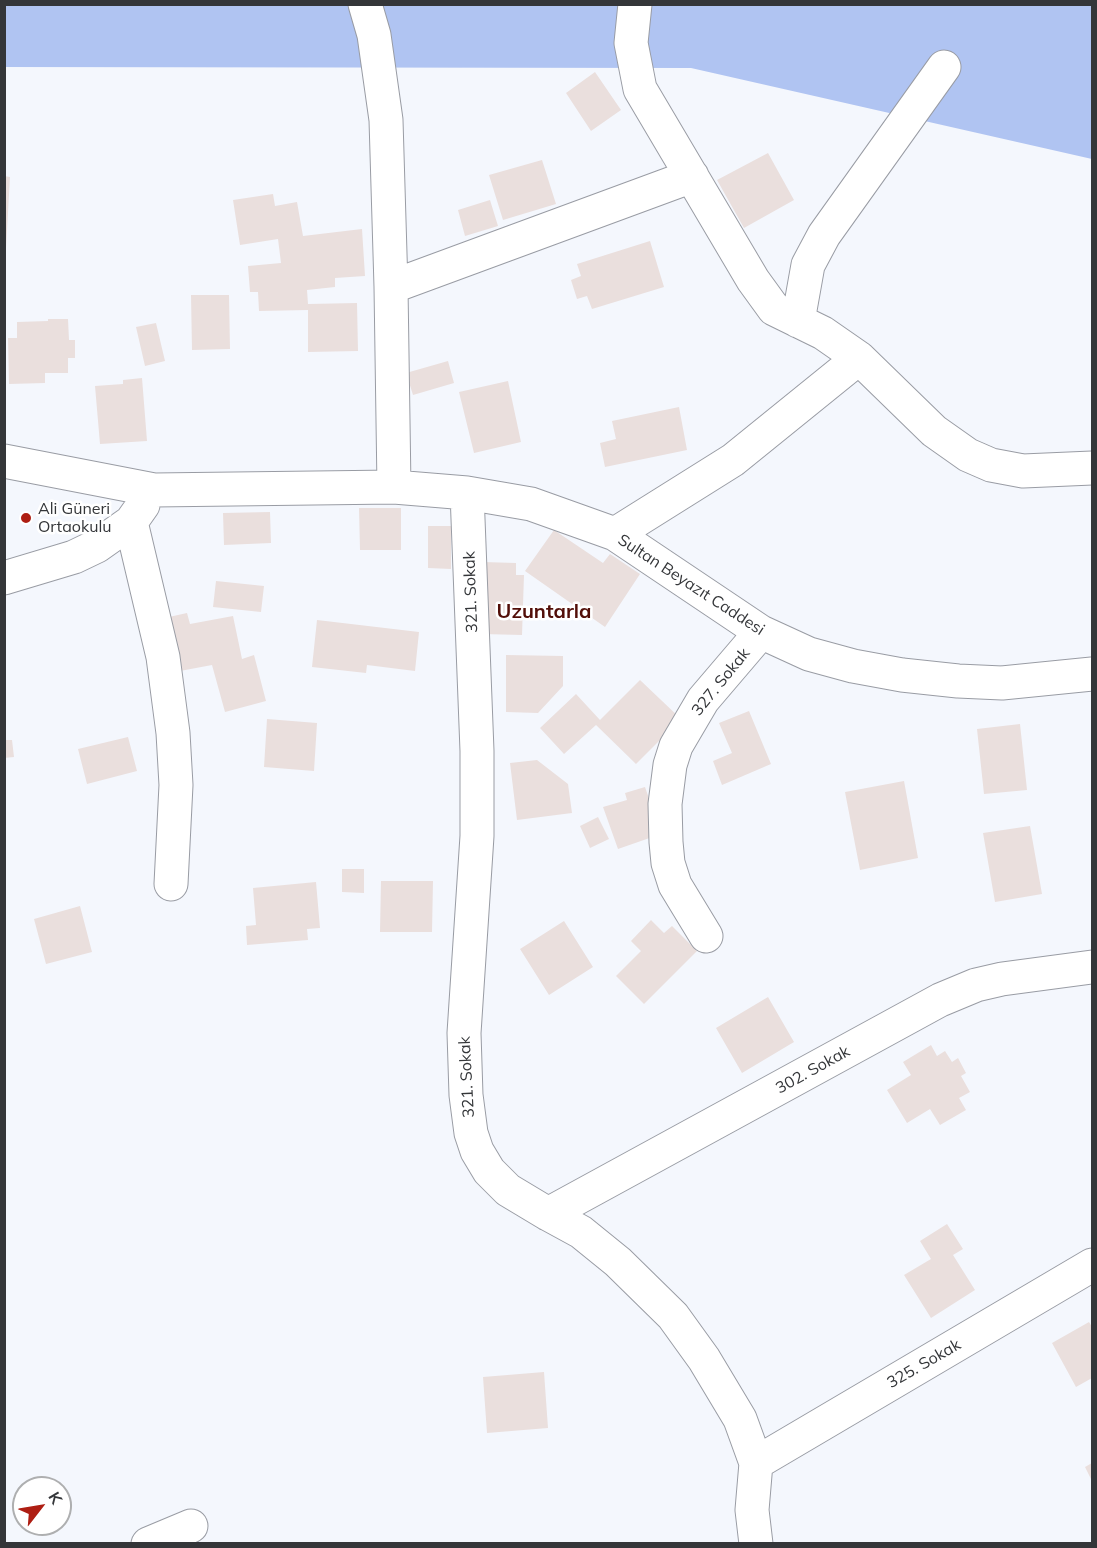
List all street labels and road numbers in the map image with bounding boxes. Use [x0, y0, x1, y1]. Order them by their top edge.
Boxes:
street label: Sultan Beyazıt Caddesi [614, 530, 768, 640]
street label: 321. Sokak [460, 551, 482, 633]
street label: 327. Sokak [688, 644, 754, 720]
street label: 321. Sokak [455, 1036, 479, 1118]
street label: 302. Sokak [773, 1042, 853, 1098]
street label: 325. Sokak [884, 1335, 964, 1393]

